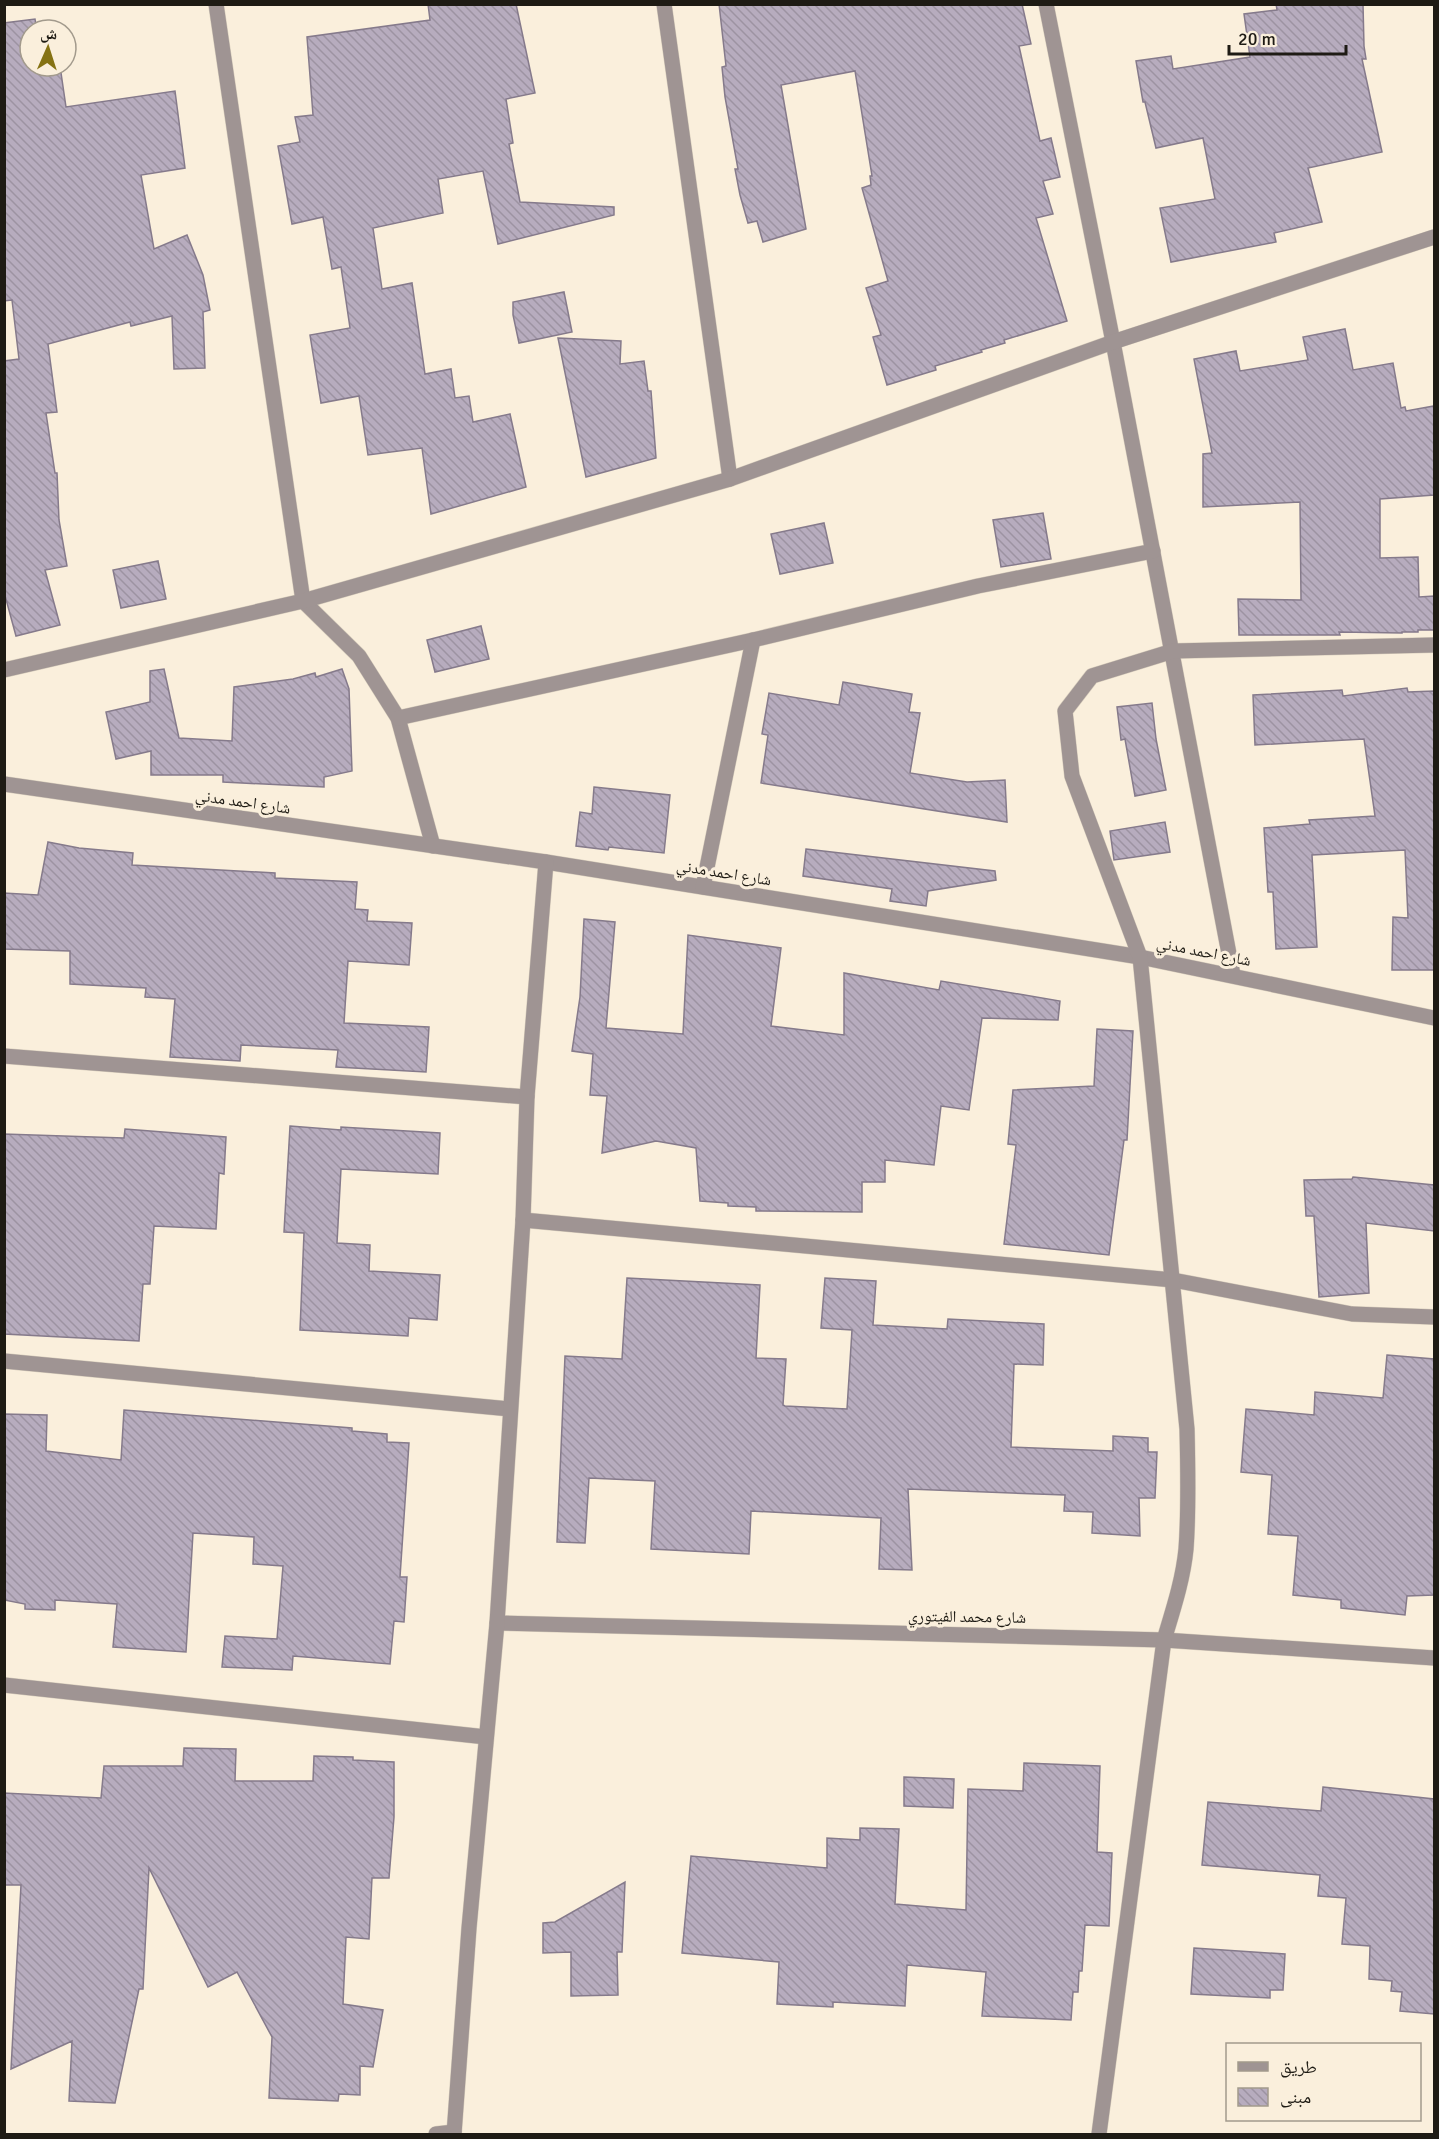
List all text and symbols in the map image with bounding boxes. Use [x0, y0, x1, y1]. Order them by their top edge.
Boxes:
north arrow [18, 18, 78, 78]
scale bar [1229, 18, 1346, 56]
text: ش [40, 24, 58, 44]
text: 20 m [1238, 28, 1276, 50]
street label: شارع احمد مدني [194, 785, 292, 821]
street label: شارع احمد مدني [675, 856, 773, 892]
street label: شارع احمد مدني [1154, 933, 1253, 973]
street label: شارع محمد الفيتوري [908, 1606, 1026, 1630]
legend [1226, 2043, 1421, 2121]
text: طريق [1280, 2056, 1317, 2078]
text: مبنى [1280, 2086, 1311, 2108]

